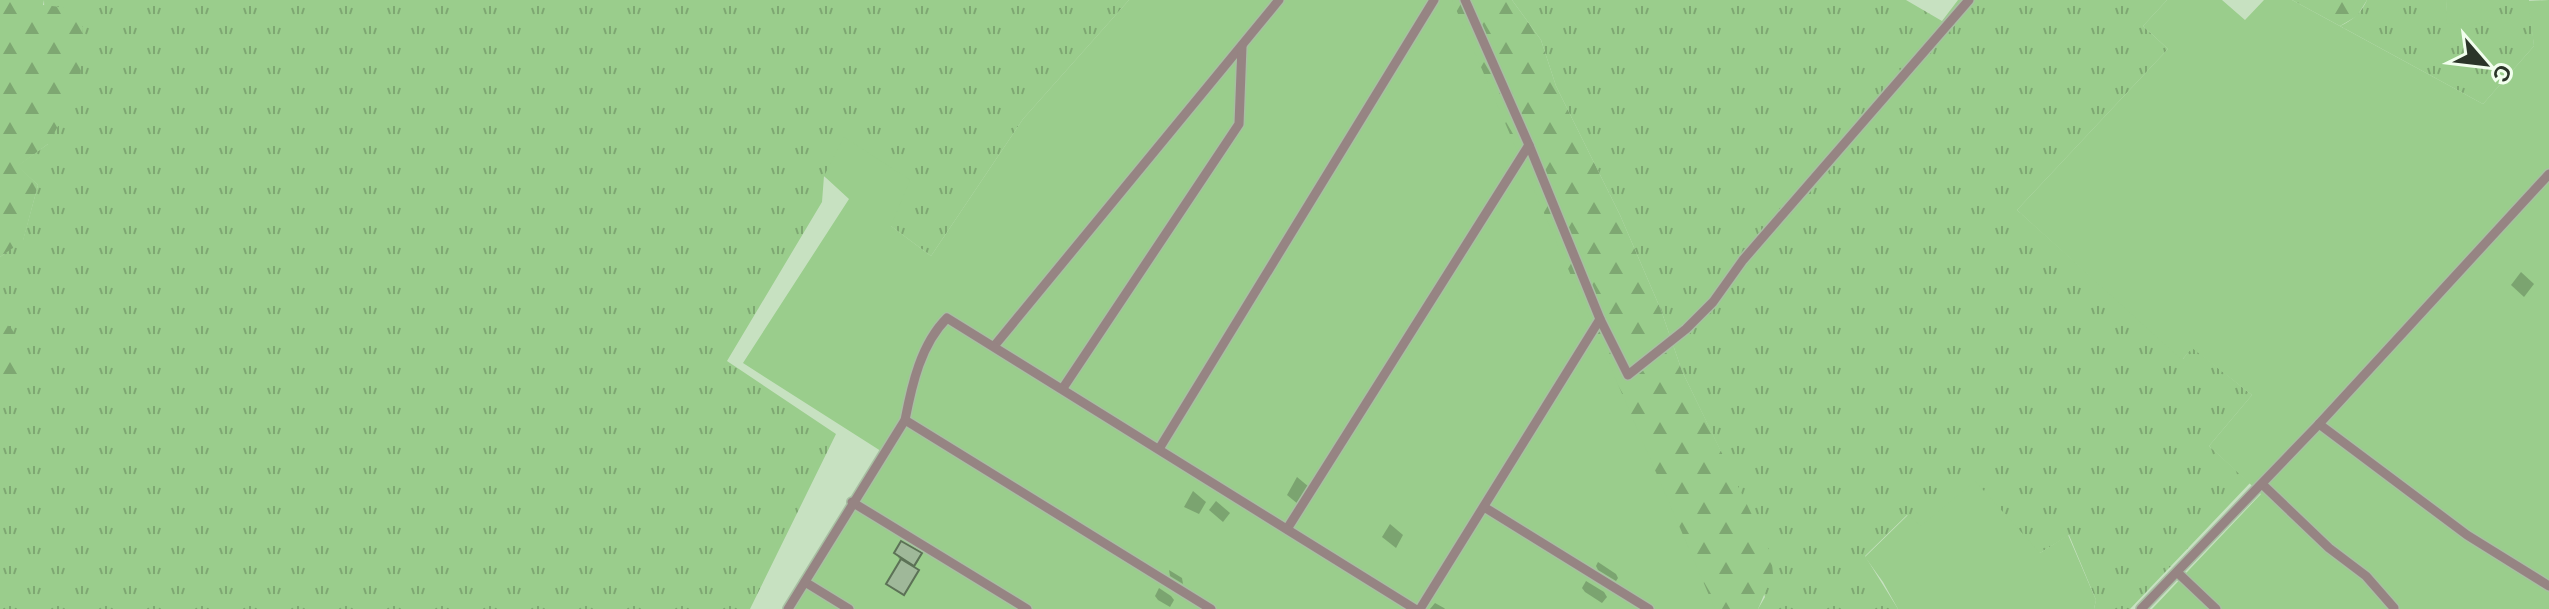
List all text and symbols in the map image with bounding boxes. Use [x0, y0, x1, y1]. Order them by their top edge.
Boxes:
north arrow [2445, 24, 2525, 104]
text: С [2487, 60, 2517, 86]

